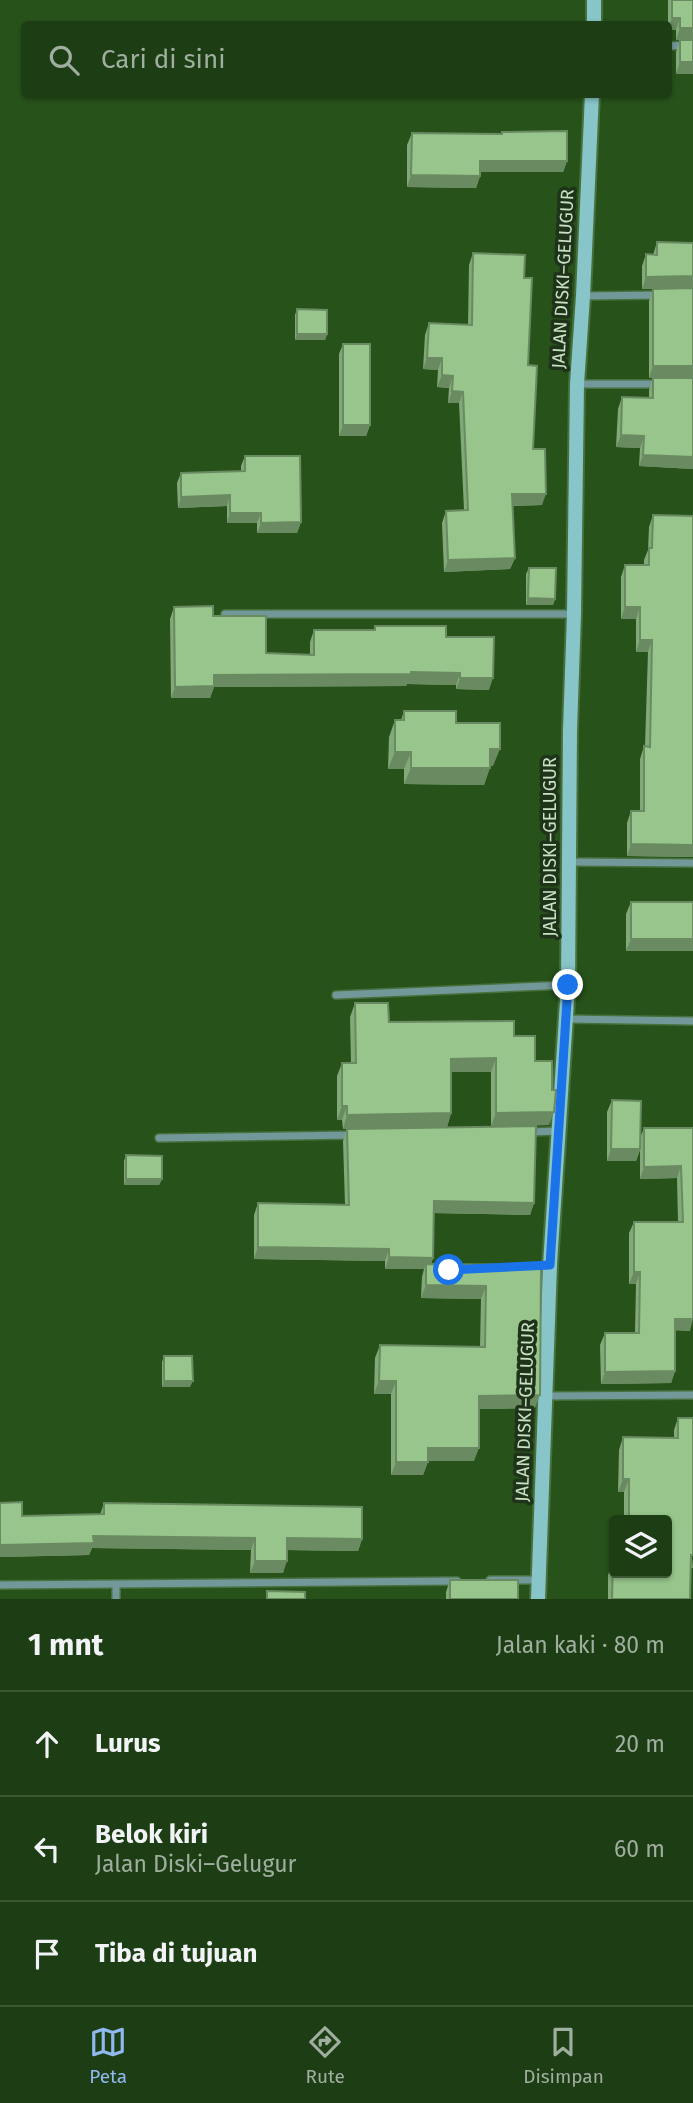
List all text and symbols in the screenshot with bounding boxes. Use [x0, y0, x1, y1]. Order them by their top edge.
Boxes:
search box [21, 21, 672, 98]
icon: search [45, 41, 83, 79]
text: Cari di sini [101, 44, 226, 75]
street label: JALAN DISKI–GELUGUR [547, 189, 579, 369]
street label: JALAN DISKI–GELUGUR [539, 757, 561, 937]
route end [552, 969, 583, 1000]
route start [433, 1254, 464, 1285]
street label: JALAN DISKI–GELUGUR [511, 1322, 539, 1502]
map controls [609, 1515, 672, 1578]
button: layers [609, 1515, 672, 1578]
text: 1 mnt [28, 1627, 103, 1663]
text: Jalan kaki · 80 m [496, 1631, 665, 1659]
icon: ahead [28, 1725, 66, 1763]
text: Lurus [95, 1728, 161, 1759]
text: 20 m [615, 1730, 665, 1758]
text: Belok kiri [95, 1819, 208, 1850]
icon: left [28, 1830, 66, 1868]
text: 60 m [614, 1835, 665, 1863]
text: Jalan Diski–Gelugur [95, 1850, 296, 1878]
icon: arrive [28, 1935, 66, 1973]
text: Tiba di tujuan [95, 1938, 257, 1969]
tab: Peta [89, 2023, 127, 2088]
tab: Rute [305, 2023, 345, 2088]
tab: Disimpan [523, 2023, 604, 2088]

